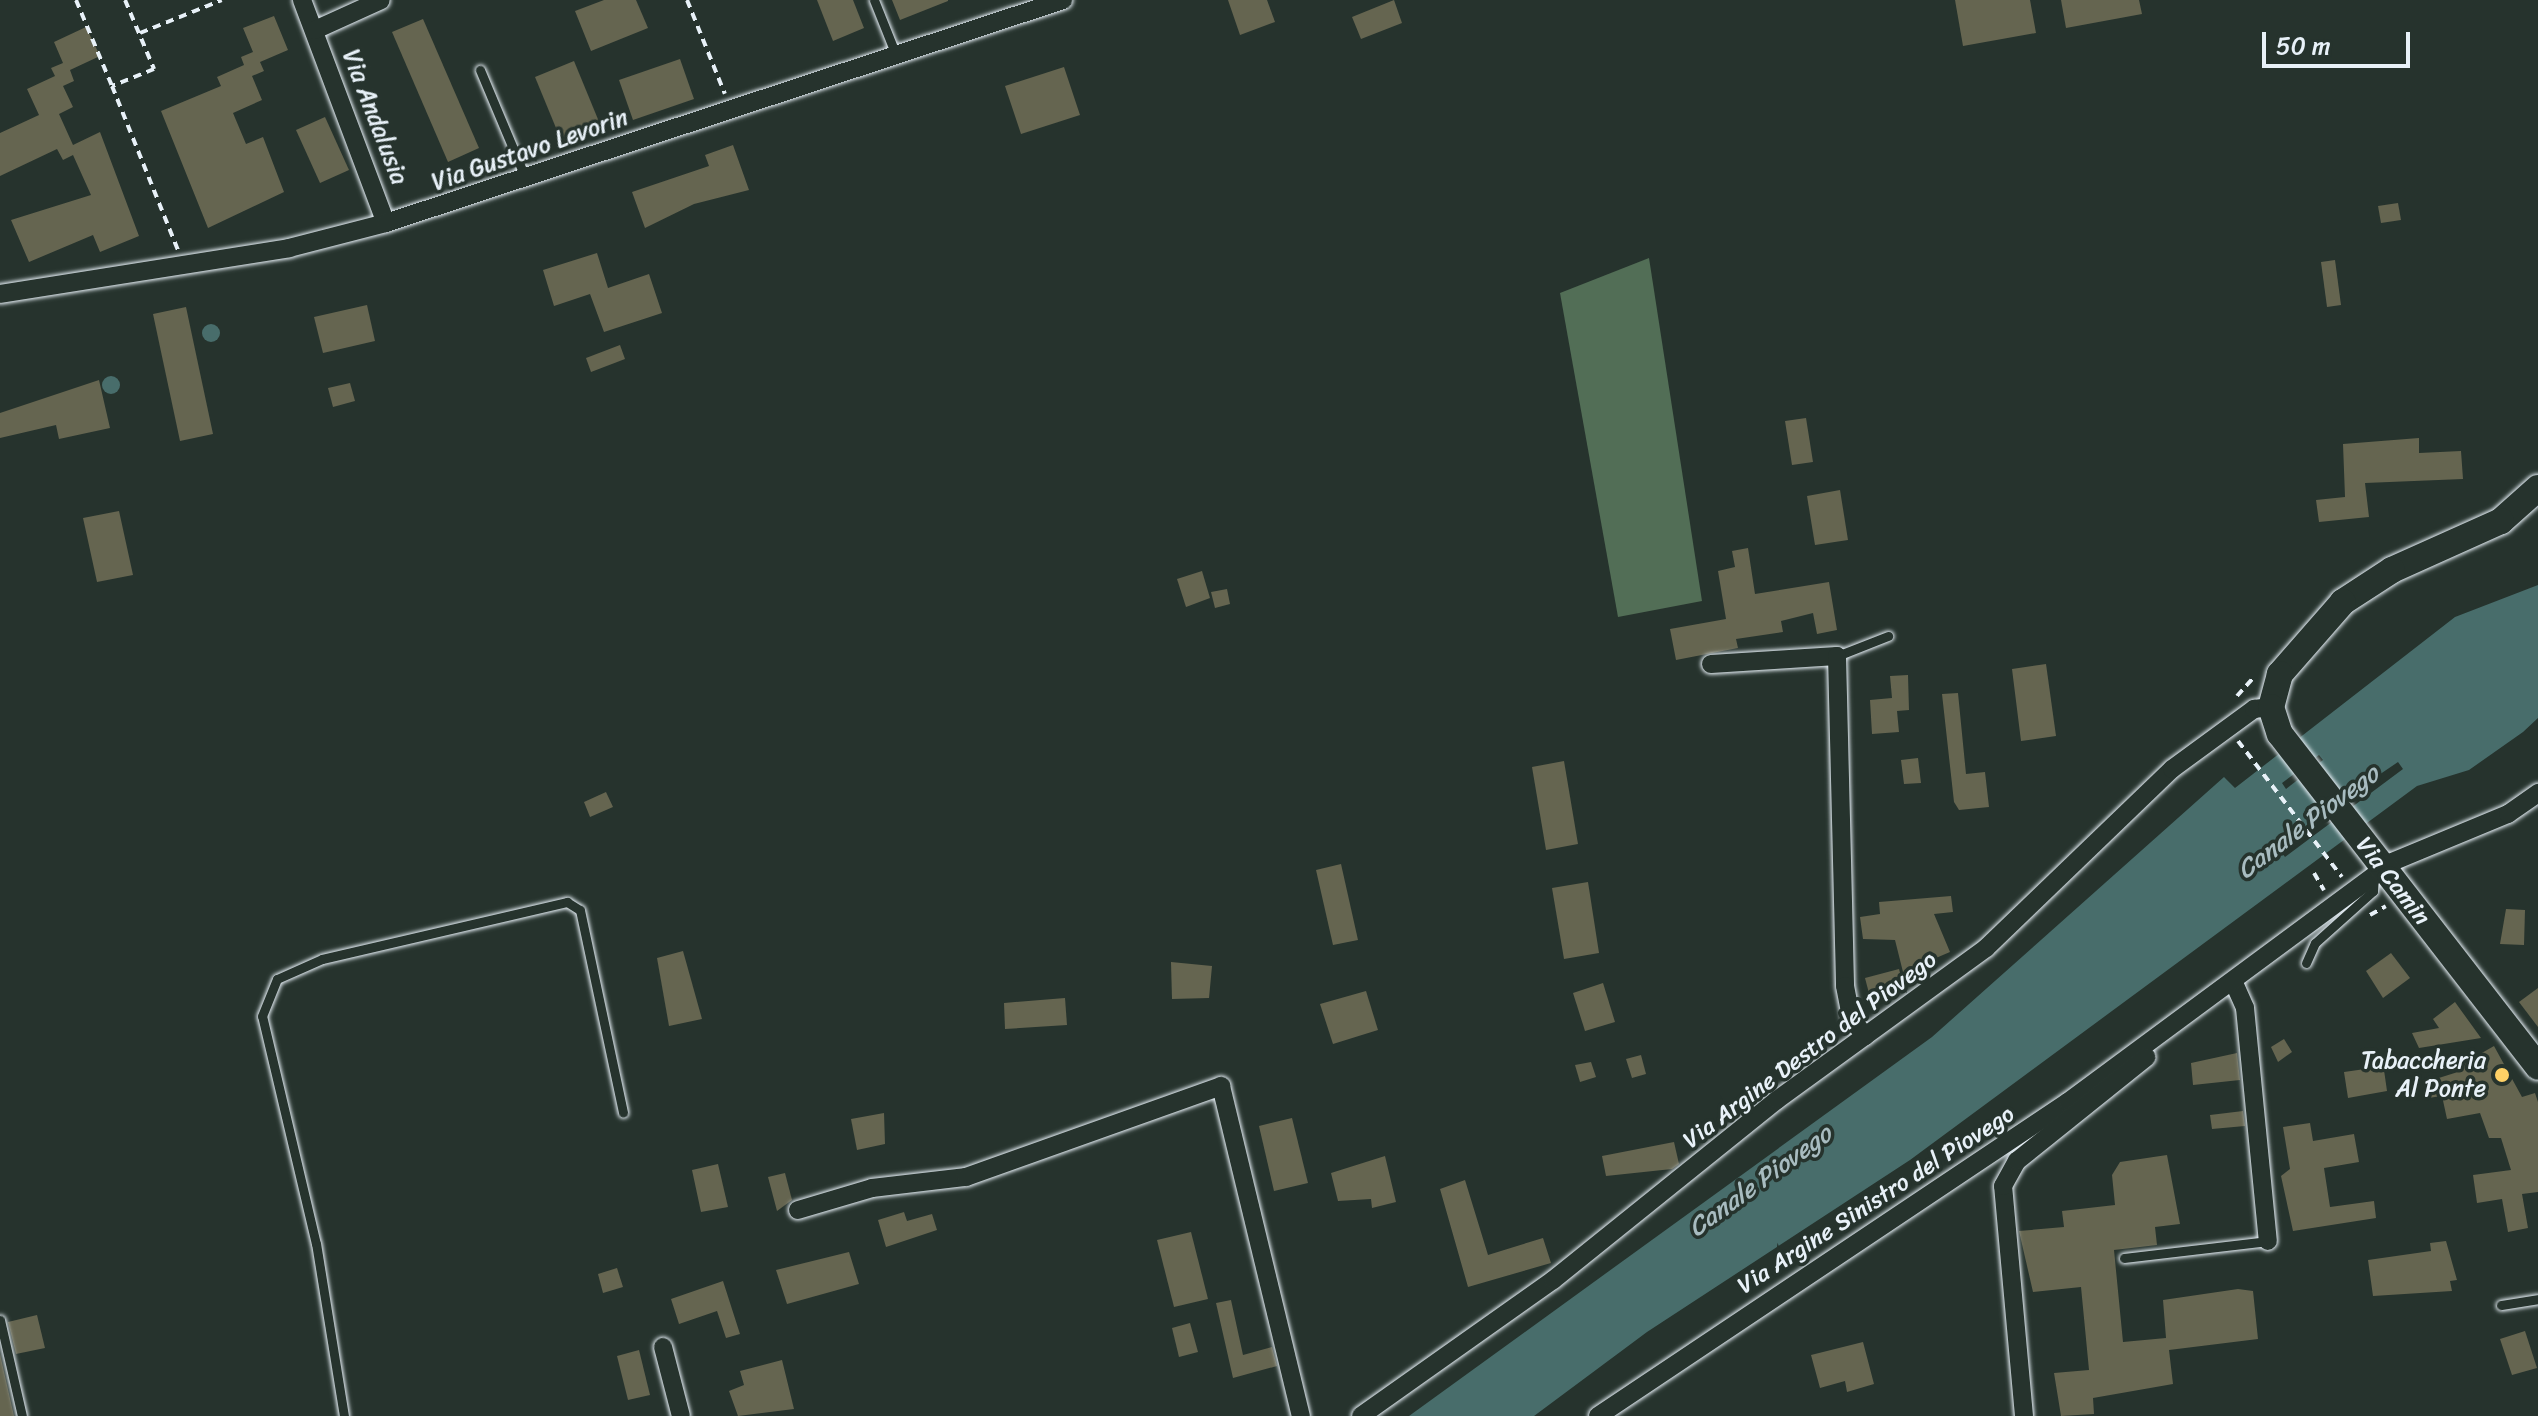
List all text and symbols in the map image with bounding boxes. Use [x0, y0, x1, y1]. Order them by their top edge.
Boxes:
scale bar [2266, 16, 2414, 66]
text: 50 m [2276, 25, 2331, 67]
street label: Via Andalusia [336, 46, 414, 188]
street label: Via Gustavo Levorin [428, 103, 632, 197]
water label: Canale Piovego [2231, 758, 2385, 886]
street label: Via Camin [2350, 831, 2436, 931]
street label: Via Argine Destro del Piovego [1678, 945, 1942, 1155]
place label: Tabaccheria Al Ponte [2361, 1047, 2486, 1103]
marker: Tabaccheria Al Ponte [2493, 1066, 2511, 1084]
street label: Via Argine Sinistro del Piovego [1732, 1100, 2020, 1300]
water label: Canale Piovego [1682, 1118, 1838, 1244]

